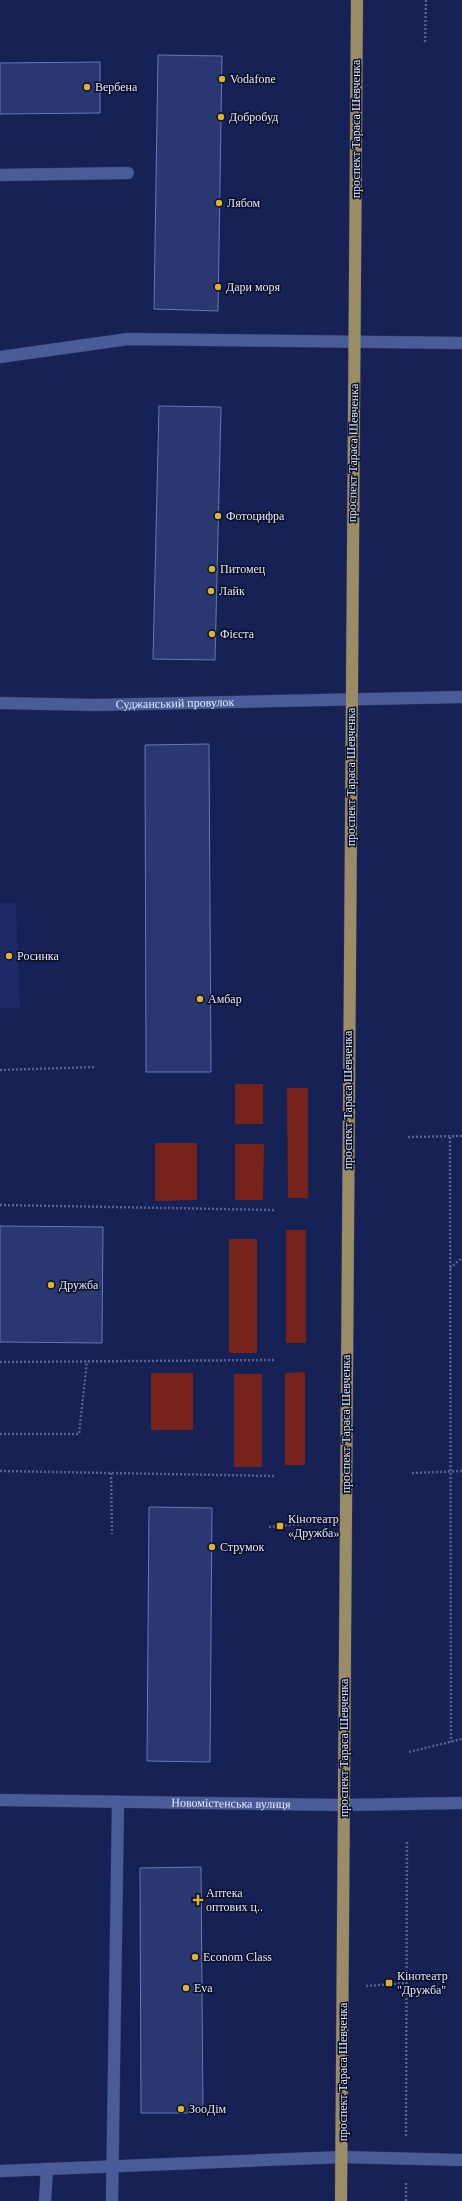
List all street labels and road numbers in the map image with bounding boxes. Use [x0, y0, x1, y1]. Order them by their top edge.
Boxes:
street label: проспект Тараса Шевченка [349, 59, 363, 198]
street label: проспект Тараса Шевченка [345, 383, 361, 522]
street label: Суджанський провулок [116, 695, 235, 712]
street label: проспект Тараса Шевченка [344, 707, 358, 846]
street label: проспект Тараса Шевченка [341, 1030, 355, 1169]
street label: проспект Тараса Шевченка [339, 1354, 353, 1493]
street label: проспект Тараса Шевченка [337, 1678, 351, 1817]
street label: Новомістенська вулиця [171, 1795, 291, 1811]
street label: проспект Тараса Шевченка [336, 2002, 350, 2141]

